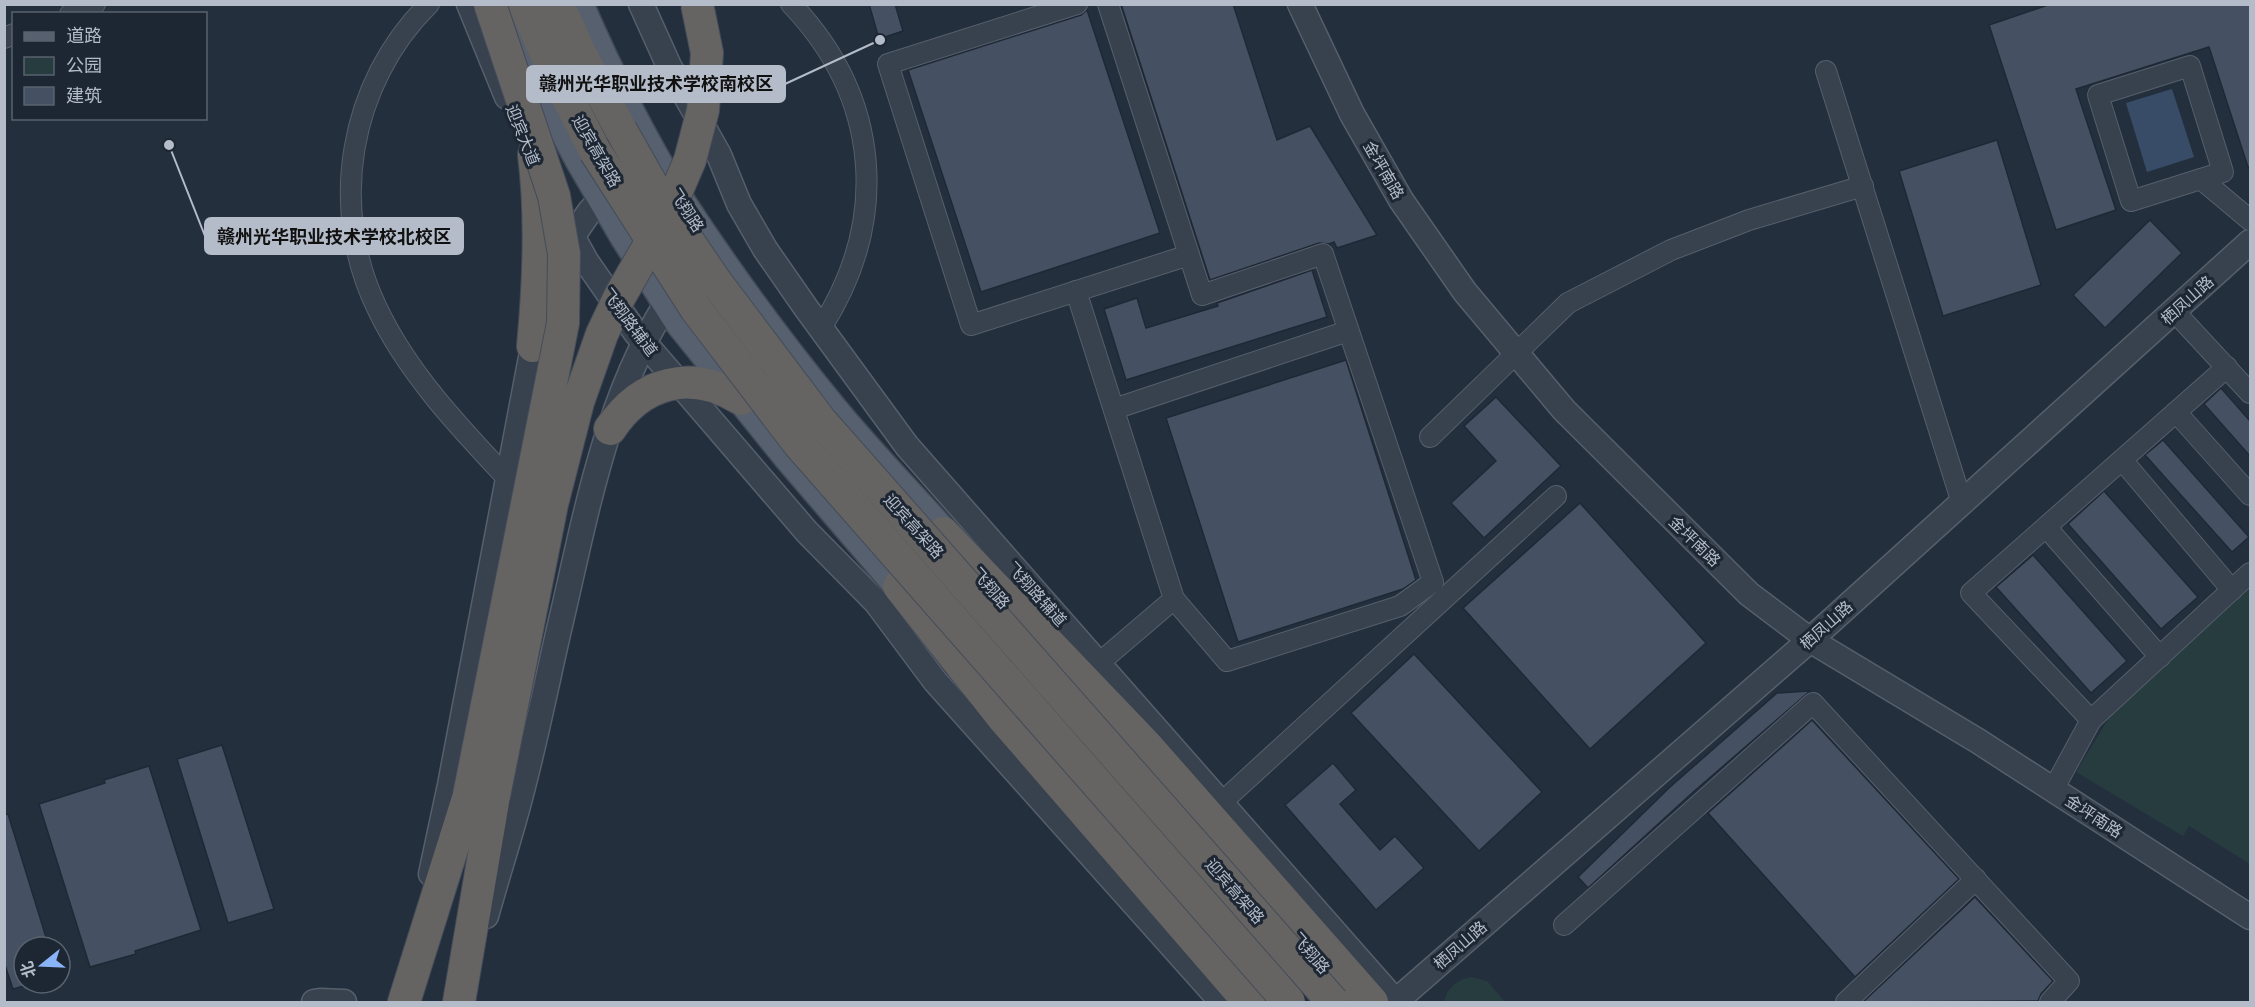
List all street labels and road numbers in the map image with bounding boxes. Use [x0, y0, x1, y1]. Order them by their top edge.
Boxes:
street label: 迎宾大道 [501, 101, 545, 169]
street label: 迎宾高架路 [567, 111, 627, 191]
street label: 金坪南路 [1358, 137, 1410, 203]
street label: 飞翔路 [665, 184, 709, 236]
street label: 栖凤山路 [2156, 270, 2218, 330]
street label: 飞翔路辅道 [597, 283, 663, 361]
street label: 迎宾高架路 [879, 489, 949, 563]
street label: 金坪南路 [1664, 511, 1726, 571]
street label: 飞翔路辅道 [1002, 557, 1072, 631]
street label: 飞翔路 [967, 563, 1015, 613]
street label: 栖凤山路 [1795, 595, 1857, 655]
street label: 金坪南路 [2061, 789, 2127, 843]
street label: 迎宾高架路 [1200, 854, 1270, 928]
street label: 栖凤山路 [1429, 916, 1491, 974]
street label: 飞翔路 [1287, 928, 1335, 978]

